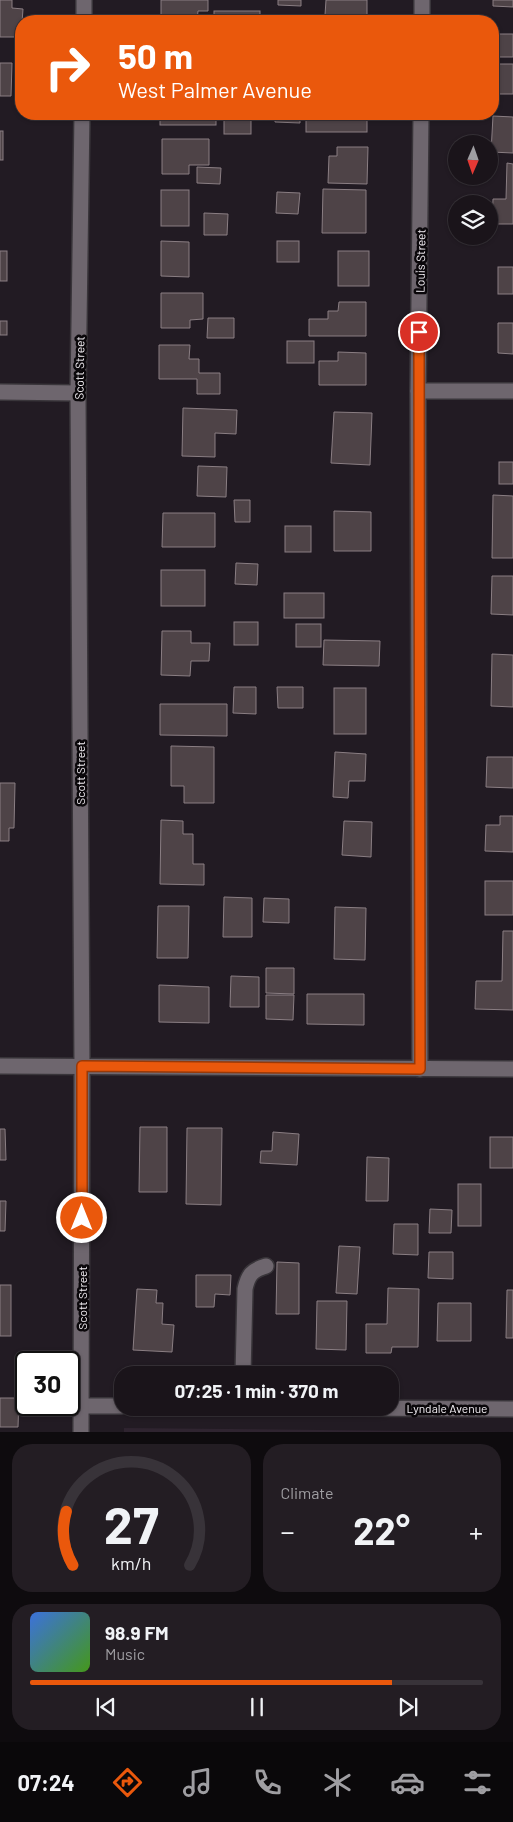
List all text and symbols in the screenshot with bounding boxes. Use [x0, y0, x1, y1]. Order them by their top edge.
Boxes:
text: 50 m [118, 34, 193, 76]
icon: right [35, 35, 100, 100]
text: West Palmer Avenue [118, 76, 312, 102]
north arrow [448, 135, 498, 185]
map controls [448, 135, 498, 245]
button: layers [448, 195, 498, 245]
street label: Louis Street [412, 229, 428, 293]
pin [398, 311, 440, 353]
icon: arrive [405, 318, 433, 346]
street label: Scott Street [71, 336, 87, 400]
street label: Scott Street [73, 741, 87, 805]
position arrow [55, 1191, 107, 1243]
street label: Scott Street [75, 1266, 89, 1330]
speed limit sign: 30 [15, 1351, 80, 1416]
text: 07:25 · 1 min · 370 m [175, 1379, 339, 1402]
street label: Lyndale Avenue [407, 1401, 487, 1415]
text: Climate [281, 1483, 333, 1502]
text: 27 [104, 1492, 159, 1554]
text: 22° [353, 1507, 410, 1553]
text: − [281, 1514, 295, 1548]
text: + [469, 1514, 483, 1548]
text: km/h [111, 1552, 151, 1574]
text: 98.9 FM [105, 1621, 169, 1644]
text: Music [105, 1644, 145, 1663]
icon: previous [92, 1693, 120, 1721]
icon: pause [243, 1693, 271, 1721]
icon: next [394, 1693, 422, 1721]
icon: directions [110, 1765, 145, 1800]
icon: music [180, 1765, 215, 1800]
icon: phone [250, 1765, 285, 1800]
icon: climate [320, 1765, 355, 1800]
icon: car [390, 1765, 425, 1800]
icon: filters [460, 1765, 495, 1800]
text: 07:24 [18, 1769, 75, 1795]

